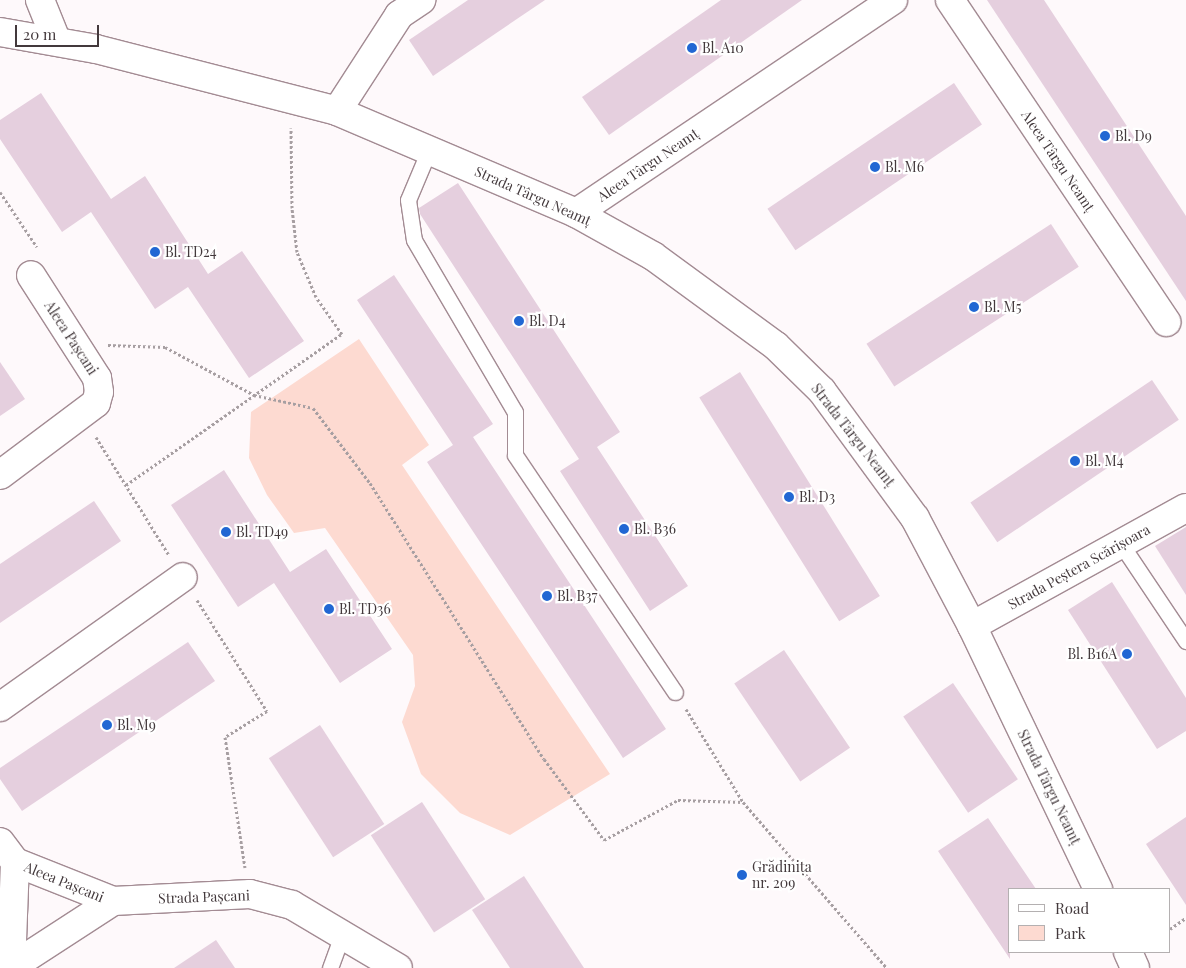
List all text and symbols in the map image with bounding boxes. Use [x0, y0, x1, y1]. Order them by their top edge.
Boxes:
scale bar [18, 15, 101, 47]
text: 20 m [23, 24, 56, 44]
place label: Bl. A10 [702, 40, 744, 56]
marker: Bl. A10 [686, 42, 698, 54]
street label: Aleea Târgu Neamț [1018, 107, 1098, 215]
street label: Aleea Târgu Neamț [594, 125, 702, 205]
place label: Bl. D9 [1115, 128, 1152, 144]
marker: Bl. D9 [1099, 130, 1111, 142]
place label: Bl. M6 [885, 159, 924, 175]
marker: Bl. M6 [869, 161, 881, 173]
street label: Strada Târgu Neamț [472, 163, 594, 229]
place label: Bl. TD24 [165, 244, 217, 260]
marker: Bl. TD24 [149, 246, 161, 258]
street label: Aleea Pașcani [41, 298, 101, 378]
place label: Bl. M5 [984, 299, 1022, 315]
marker: Bl. M5 [968, 301, 980, 313]
place label: Bl. D4 [529, 313, 566, 329]
marker: Bl. D4 [513, 315, 525, 327]
street label: Strada Târgu Neamț [808, 380, 898, 490]
place label: Bl. M4 [1085, 453, 1124, 469]
marker: Bl. M4 [1069, 455, 1081, 467]
place label: Bl. D3 [799, 489, 835, 505]
marker: Bl. D3 [783, 491, 795, 503]
place label: Bl. B36 [634, 521, 676, 537]
street label: Strada Peștera Scărișoara [1005, 521, 1153, 613]
marker: Bl. B36 [618, 523, 630, 535]
place label: Bl. TD49 [236, 524, 288, 540]
marker: Bl. TD49 [220, 526, 232, 538]
place label: Bl. B37 [557, 588, 597, 604]
marker: Bl. B37 [541, 590, 553, 602]
place label: Bl. TD36 [339, 601, 391, 617]
marker: Bl. TD36 [323, 603, 335, 615]
place label: Bl. B16A [1067, 646, 1117, 662]
marker: Bl. B16A [1121, 648, 1133, 660]
place label: Bl. M9 [117, 717, 156, 733]
marker: Bl. M9 [101, 719, 113, 731]
street label: Strada Târgu Neamț [1014, 727, 1084, 847]
street label: Aleea Pașcani [22, 858, 106, 906]
place label: Grădinița nr. 209 [752, 859, 812, 892]
marker: Grădinița nr. 209 [736, 869, 748, 881]
street label: Strada Pașcani [158, 887, 250, 907]
legend [1008, 888, 1171, 953]
text: Road [1055, 898, 1089, 918]
text: Park [1055, 923, 1086, 943]

